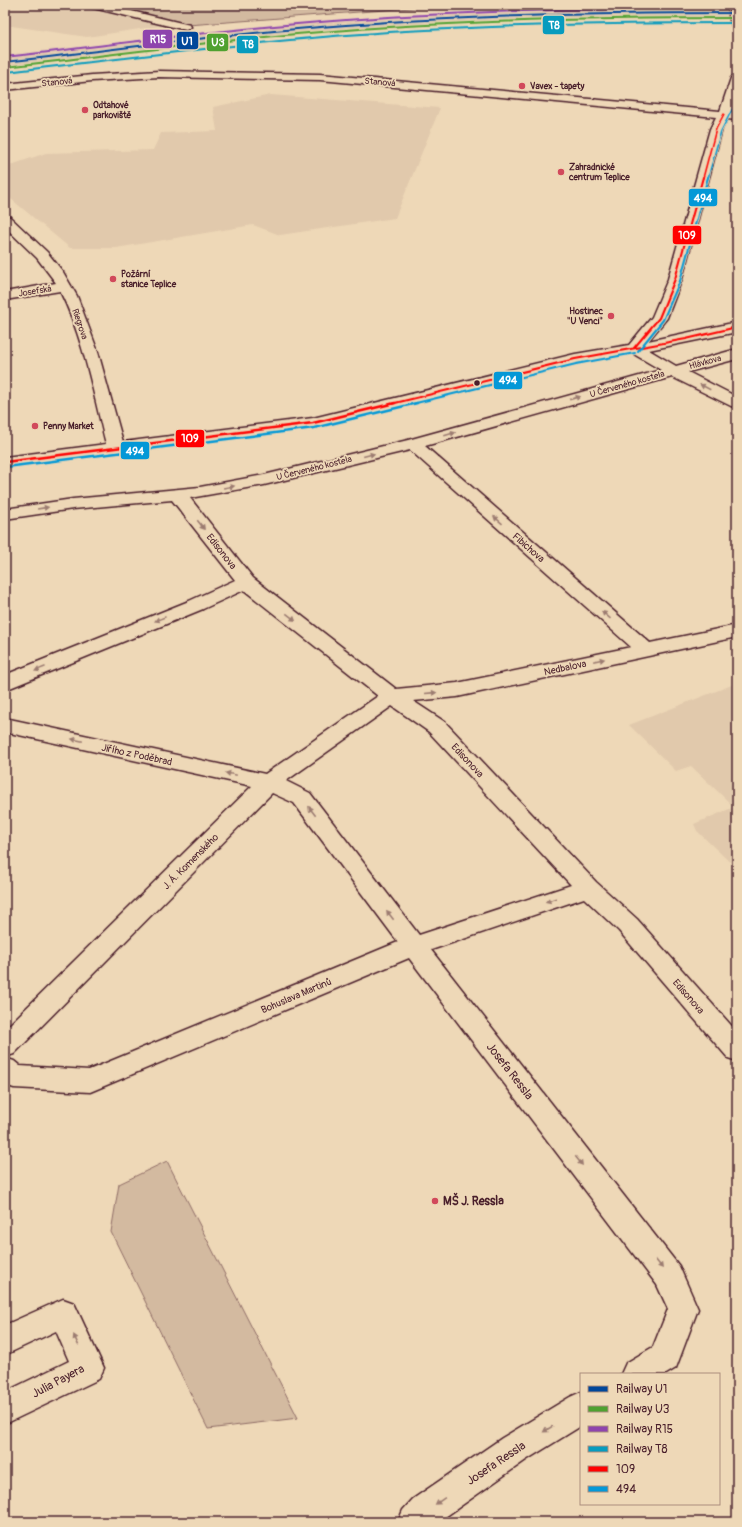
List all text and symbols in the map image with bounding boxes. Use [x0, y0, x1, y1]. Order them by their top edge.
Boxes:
line badge: T8 [542, 15, 565, 35]
text: T8 [547, 19, 560, 32]
line badge: R15 [142, 29, 173, 49]
line badge: U1 [176, 31, 199, 50]
text: R15 [150, 33, 166, 46]
line badge: U3 [206, 33, 229, 52]
text: U1 [181, 35, 193, 48]
line badge: T8 [236, 35, 259, 54]
text: U3 [211, 36, 225, 49]
text: T8 [241, 38, 254, 51]
street label: Stanová [41, 75, 73, 90]
street label: Stanová [364, 76, 396, 89]
marker: Vavex - tapety [517, 81, 527, 91]
place label: Vavex - tapety [530, 81, 584, 92]
place label: Odtahové parkoviště [93, 100, 132, 121]
marker: Odtahové parkoviště [80, 105, 90, 115]
place label: Zahradnické centrum Teplice [568, 162, 630, 183]
marker: Zahradnické centrum Teplice [556, 167, 566, 177]
line badge: 494 [688, 188, 718, 207]
text: 494 [693, 192, 713, 205]
line badge: 109 [672, 225, 702, 245]
text: 109 [678, 229, 696, 242]
place label: Požární stanice Teplice [121, 269, 177, 290]
marker: Požární stanice Teplice [108, 274, 118, 284]
street label: Josefská [18, 283, 52, 300]
place label: Hostinec "U Venci" [567, 306, 603, 327]
street label: Riegrova [69, 307, 90, 341]
marker: Hostinec "U Venci" [606, 311, 616, 321]
street label: Hlávkova [688, 353, 722, 372]
street label: U Červeného kostela [588, 368, 666, 400]
line badge: 494 [493, 371, 523, 390]
text: 494 [498, 374, 518, 387]
unlabelled marker [472, 378, 482, 388]
one-way arrow [699, 384, 711, 390]
one-way arrow [569, 395, 582, 401]
marker: Penny Market [30, 421, 40, 431]
place label: Penny Market [43, 421, 94, 432]
line badge: 109 [175, 429, 205, 448]
one-way arrow [444, 430, 456, 436]
text: 109 [181, 432, 199, 445]
line badge: 494 [120, 441, 150, 460]
text: 494 [125, 445, 145, 458]
one-way arrow [363, 451, 376, 457]
street label: U Červeného kostela [275, 453, 353, 483]
one-way arrow [223, 484, 235, 490]
one-way arrow [37, 505, 50, 511]
one-way arrow [493, 515, 504, 524]
one-way arrow [196, 519, 205, 530]
street label: Edisonova [204, 531, 239, 572]
street label: Fibichova [510, 531, 547, 565]
one-way arrow [601, 610, 612, 619]
one-way arrow [285, 613, 296, 621]
one-way arrow [153, 617, 165, 623]
one-way arrow [593, 656, 605, 662]
street label: Nedbalova [543, 658, 588, 678]
one-way arrow [33, 666, 45, 672]
one-way arrow [425, 689, 437, 696]
one-way arrow [70, 737, 83, 743]
street label: Edisonova [449, 741, 486, 780]
street label: Jiřího z Poděbrad [100, 742, 173, 768]
one-way arrow [225, 771, 237, 777]
one-way arrow [308, 806, 316, 817]
street label: J. Á. Komenského [160, 830, 222, 892]
one-way arrow [544, 897, 556, 903]
one-way arrow [386, 910, 394, 920]
street label: Bohuslava Martinů [259, 976, 334, 1016]
street label: Edisonova [670, 977, 707, 1017]
street label: Josefa Ressla [483, 1040, 537, 1103]
one-way arrow [575, 1155, 584, 1166]
place label: MŠ J. Ressla [443, 1192, 504, 1209]
marker: MŠ J. Ressla [430, 1196, 440, 1206]
one-way arrow [654, 1258, 663, 1269]
one-way arrow [72, 1334, 78, 1346]
street label: Julia Payera [29, 1361, 88, 1402]
legend [580, 1373, 720, 1505]
text: Railway U1 [616, 1382, 668, 1397]
text: Railway U3 [616, 1402, 670, 1417]
text: Railway R15 [616, 1422, 673, 1437]
one-way arrow [543, 1425, 553, 1433]
street label: Josefa Ressla [464, 1438, 529, 1489]
text: Railway T8 [616, 1442, 668, 1457]
text: 109 [616, 1462, 635, 1477]
text: 494 [616, 1482, 636, 1497]
one-way arrow [434, 1497, 445, 1505]

